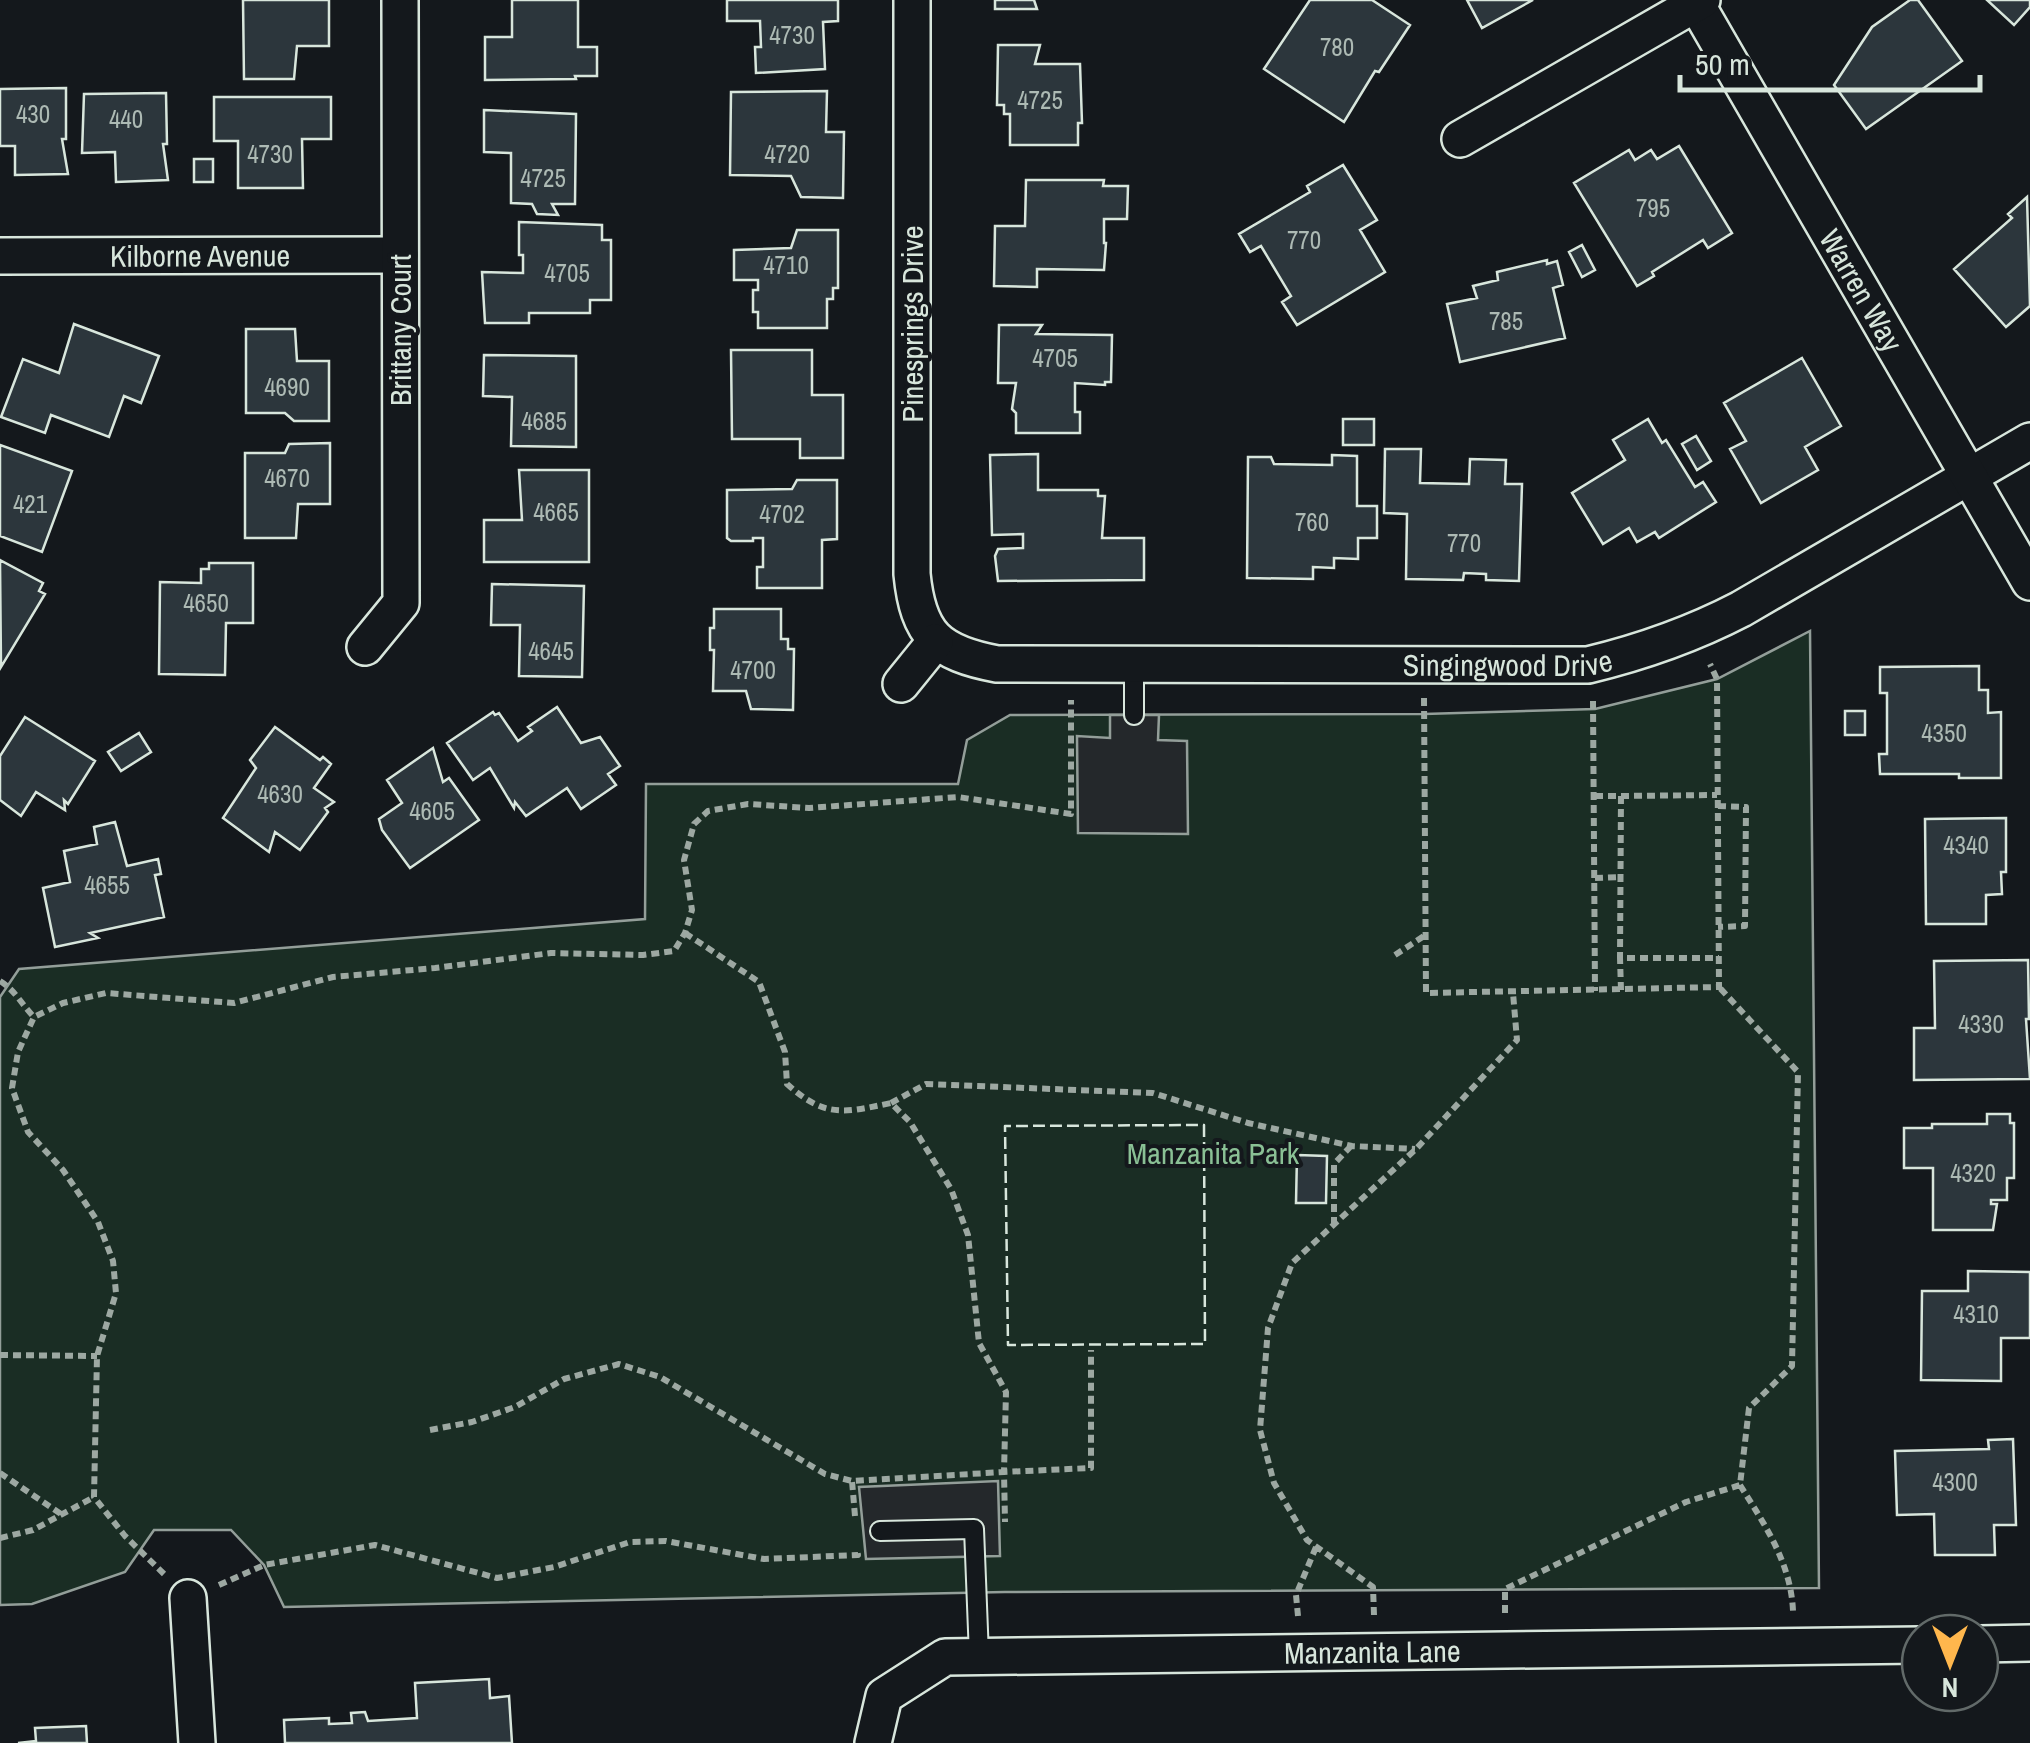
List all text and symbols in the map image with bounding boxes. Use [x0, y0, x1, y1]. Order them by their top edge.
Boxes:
house number: 4730 [769, 18, 815, 52]
house number: 780 [1320, 30, 1354, 64]
scale bar [1680, 30, 1980, 92]
text: 50 m [1695, 44, 1750, 84]
house number: 4725 [1017, 83, 1063, 117]
house number: 430 [16, 97, 50, 131]
house number: 440 [109, 102, 143, 136]
house number: 4730 [247, 137, 293, 171]
house number: 4720 [764, 137, 810, 171]
house number: 4725 [520, 161, 566, 195]
house number: 795 [1636, 191, 1670, 225]
street label: Warren Way [1810, 222, 1913, 359]
house number: 770 [1287, 223, 1321, 257]
street label: Pinesprings Drive [892, 226, 932, 422]
street label: Kilborne Avenue [110, 235, 290, 276]
house number: 4710 [763, 248, 809, 282]
street label: Brittany Court [380, 254, 420, 406]
house number: 4705 [544, 256, 590, 290]
house number: 785 [1489, 304, 1523, 338]
house number: 4705 [1032, 341, 1078, 375]
house number: 4690 [264, 370, 310, 404]
house number: 4685 [521, 404, 567, 438]
house number: 4670 [264, 461, 310, 495]
house number: 421 [13, 487, 48, 521]
house number: 4665 [533, 495, 579, 529]
house number: 4702 [759, 497, 805, 531]
house number: 760 [1295, 505, 1329, 539]
house number: 770 [1447, 526, 1481, 560]
house number: 4650 [183, 586, 229, 620]
house number: 4645 [528, 634, 574, 668]
street label: Singingwood Drive [1403, 640, 1617, 685]
house number: 4700 [730, 653, 776, 687]
house number: 4350 [1921, 716, 1967, 750]
house number: 4630 [257, 777, 303, 811]
house number: 4605 [409, 794, 455, 828]
house number: 4340 [1943, 828, 1989, 862]
house number: 4655 [84, 868, 130, 902]
house number: 4330 [1958, 1007, 2004, 1041]
park label: Manzanita Park [1127, 1133, 1300, 1173]
house number: 4320 [1950, 1156, 1996, 1190]
house number: 4310 [1953, 1297, 1999, 1331]
house number: 4300 [1932, 1465, 1978, 1499]
north arrow [1900, 1613, 2000, 1713]
street label: Manzanita Lane [1284, 1631, 1461, 1673]
text: N [1942, 1669, 1958, 1707]

